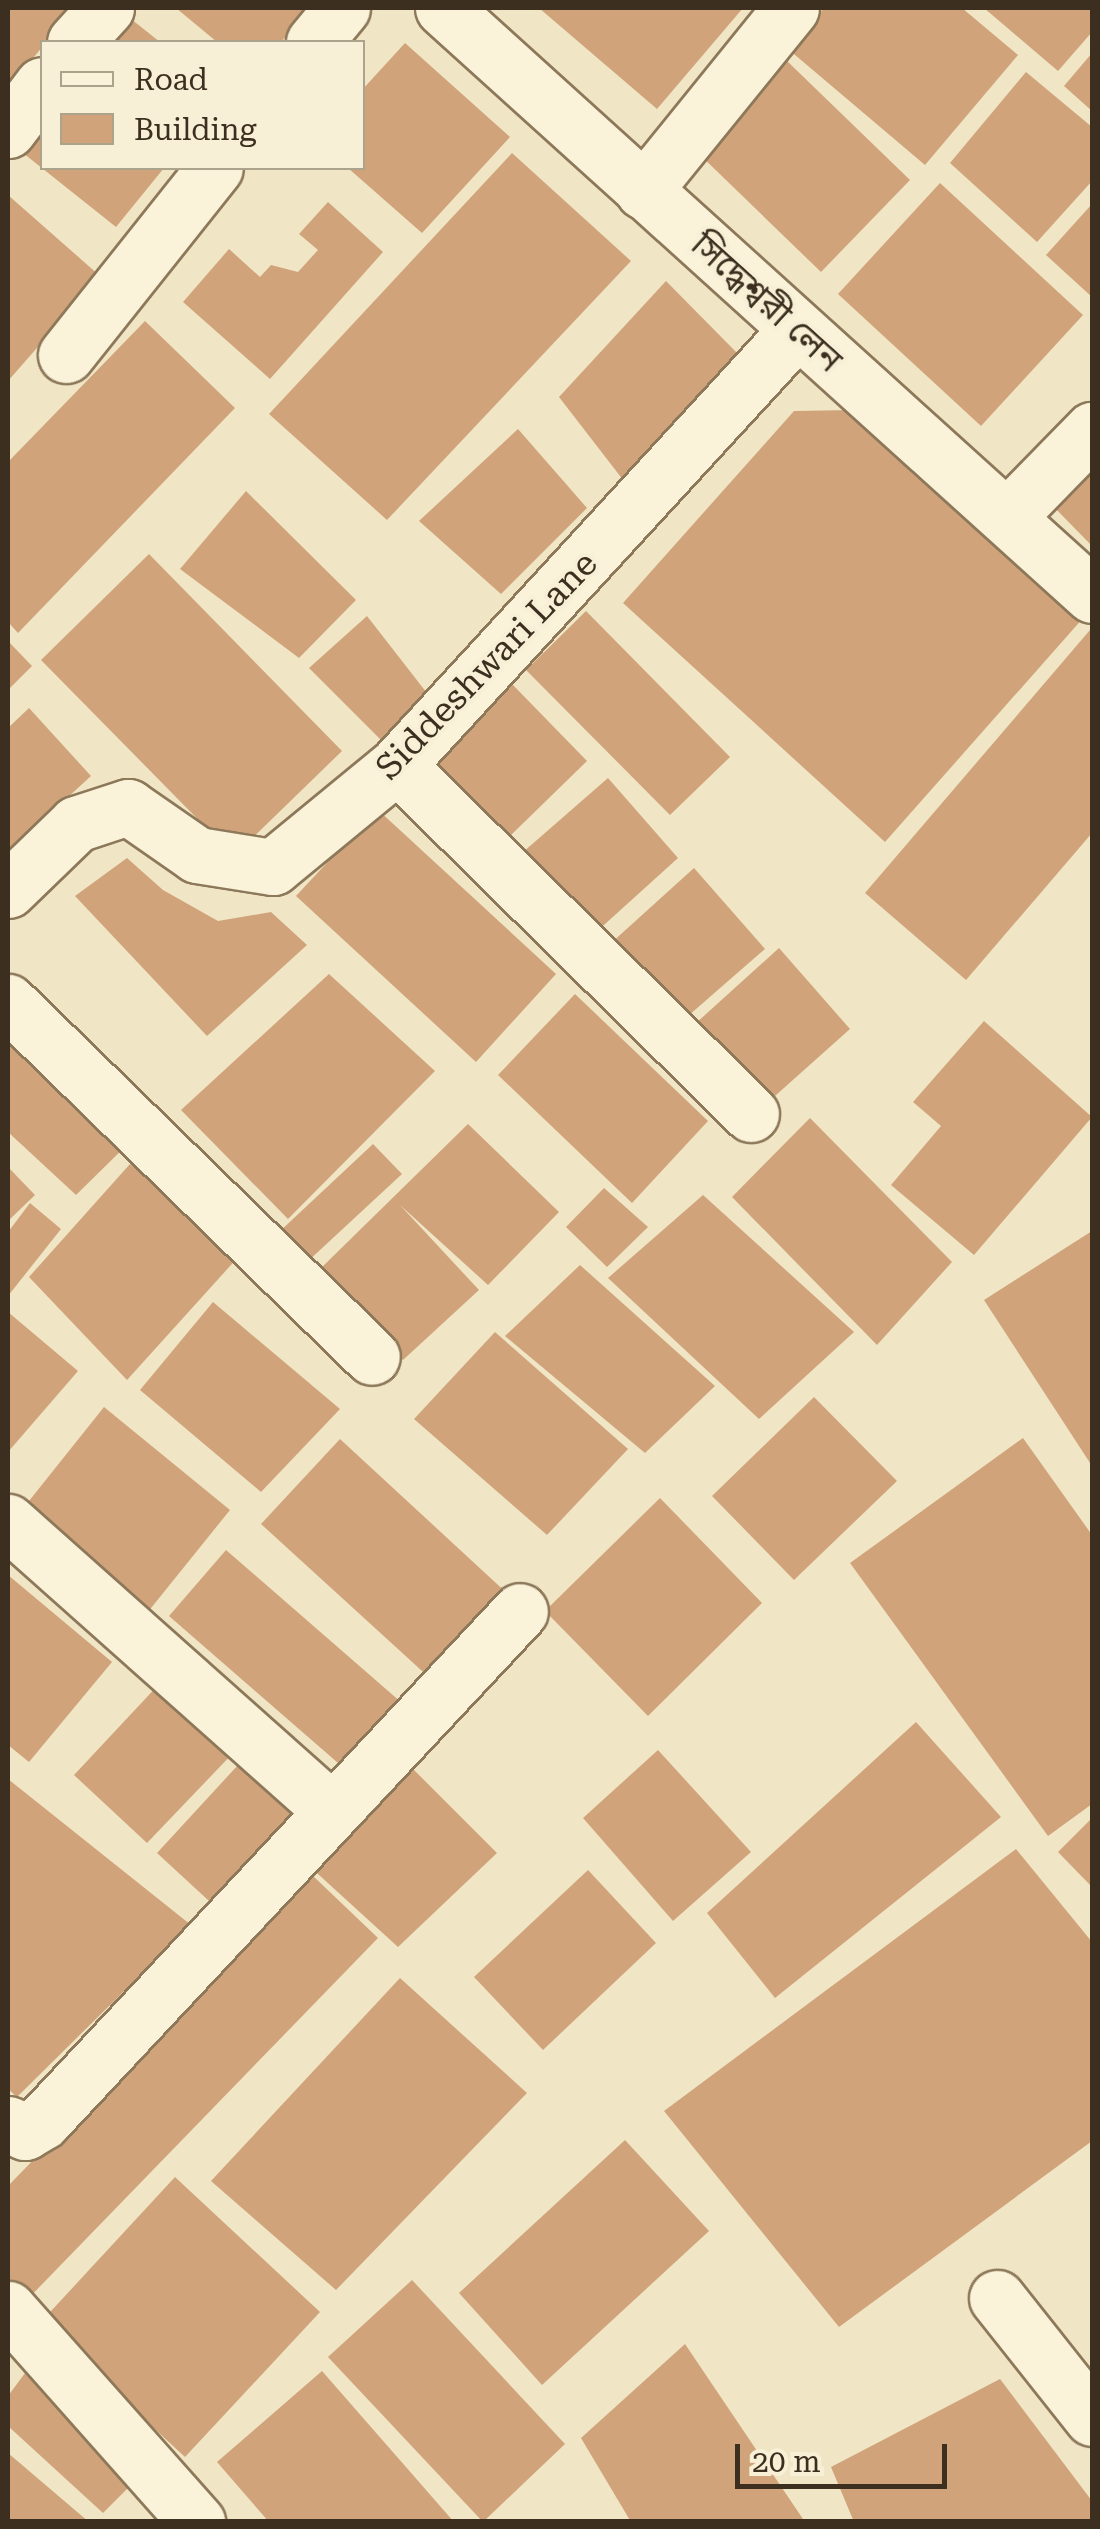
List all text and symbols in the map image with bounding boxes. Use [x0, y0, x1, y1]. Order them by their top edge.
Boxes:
legend [40, 40, 365, 170]
text: Road [134, 62, 208, 97]
text: Building [134, 112, 257, 147]
street label: সিদ্ধেশ্বরী লেন [682, 224, 850, 382]
street label: Siddeshwari Lane [368, 543, 606, 789]
scale bar [740, 2424, 952, 2486]
text: 20 m [752, 2444, 821, 2479]

